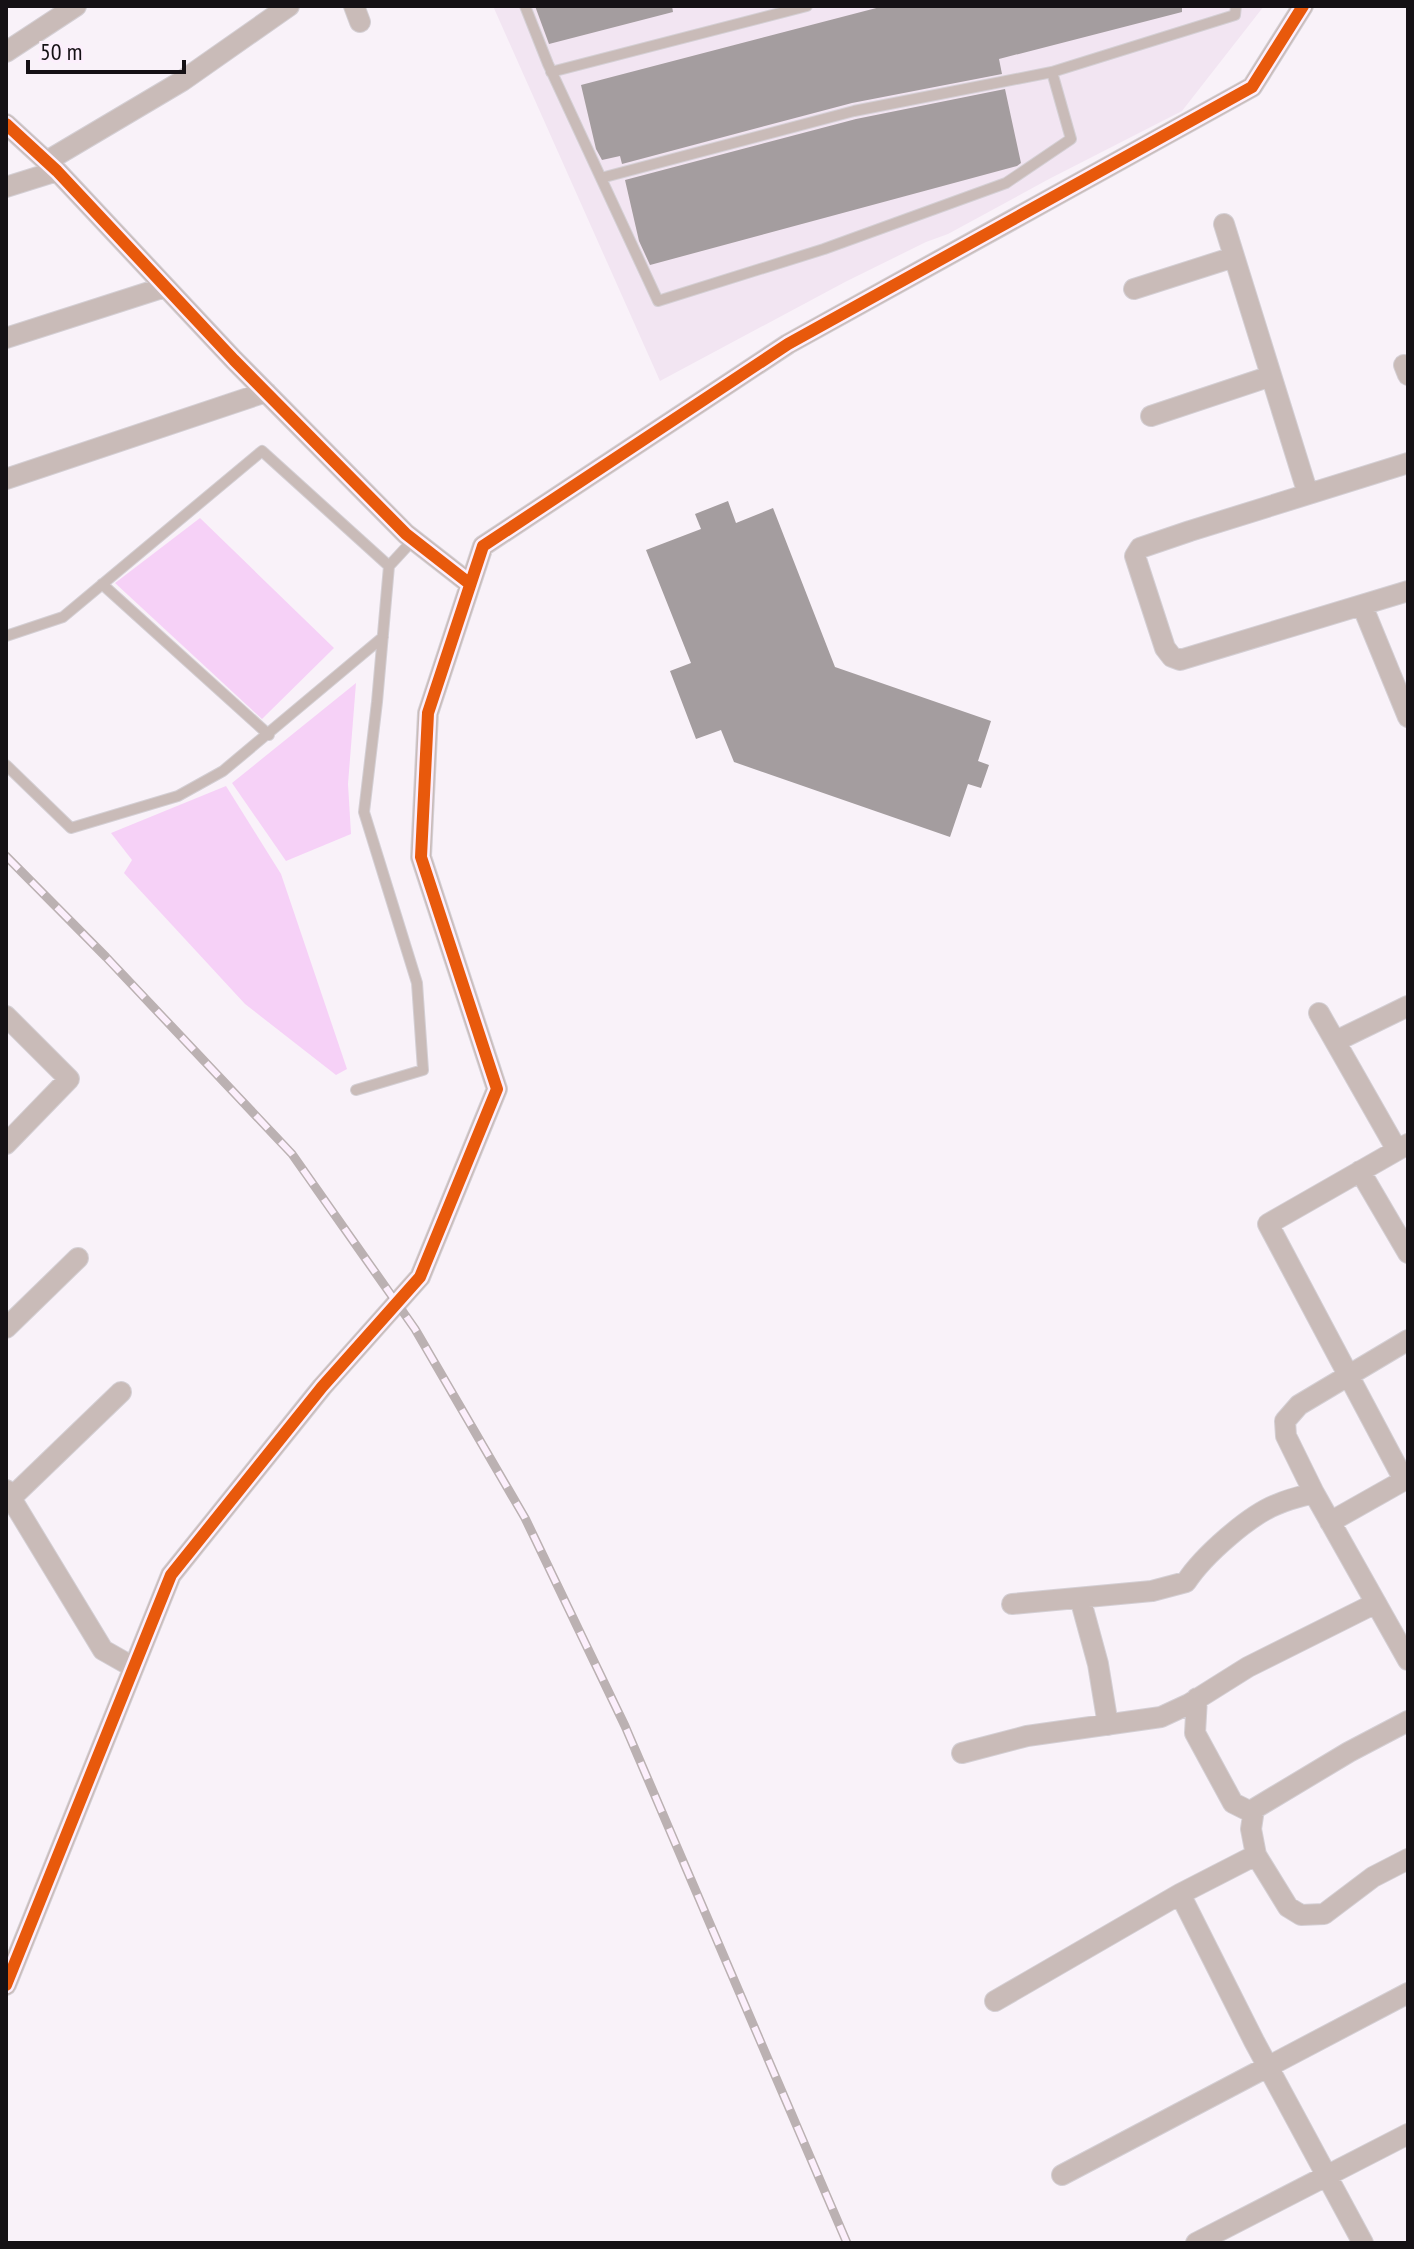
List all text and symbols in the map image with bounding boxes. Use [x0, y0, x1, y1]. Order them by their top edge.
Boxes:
scale bar [28, 24, 184, 74]
text: 50 m [40, 36, 82, 67]

